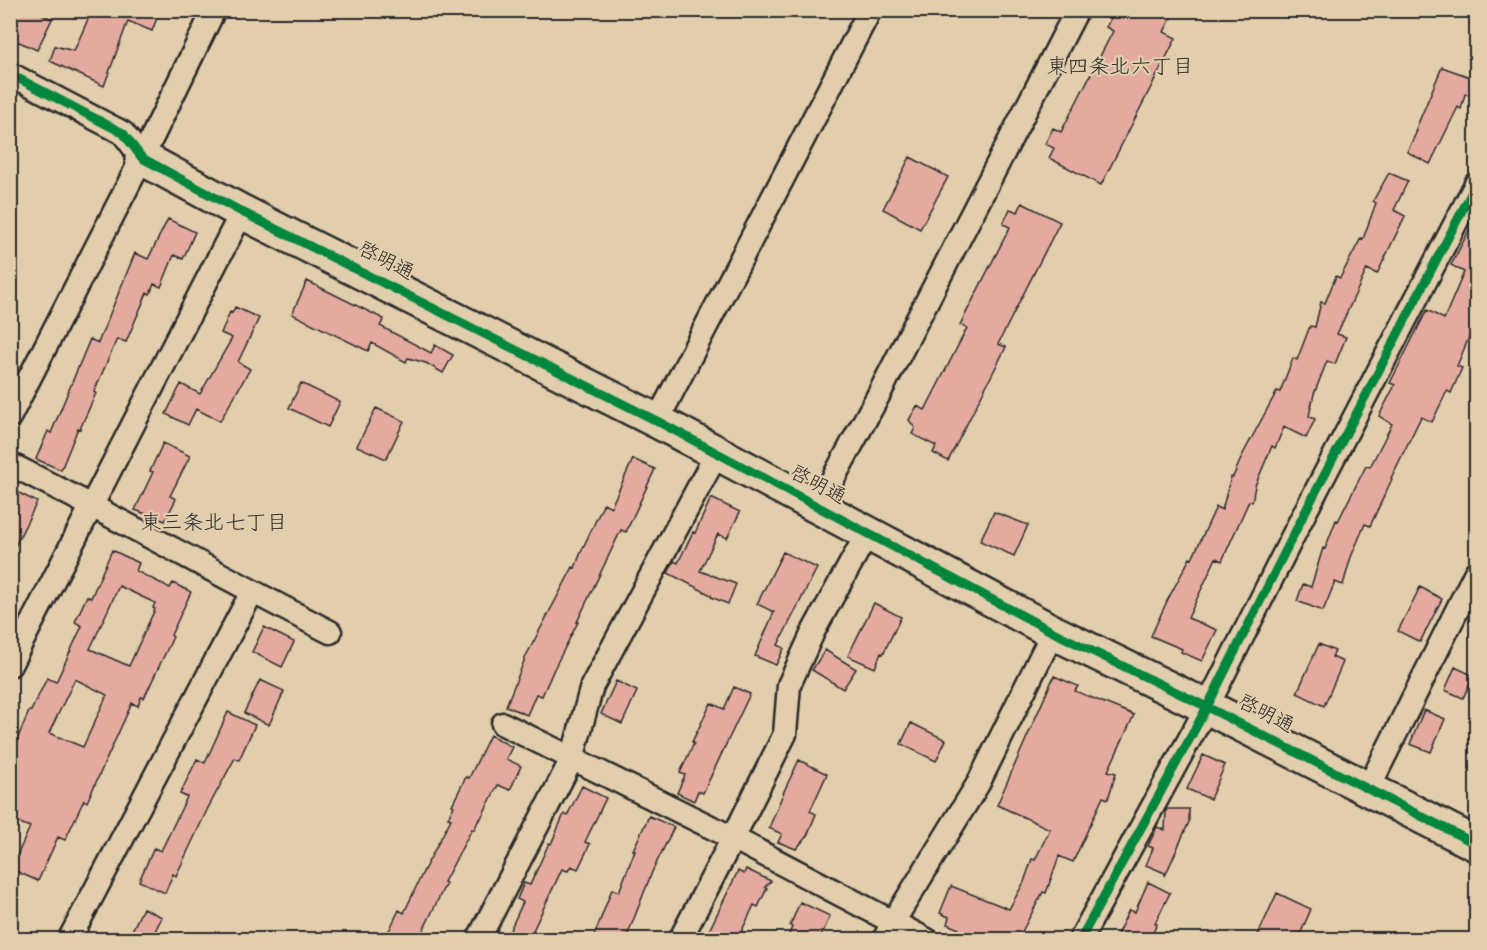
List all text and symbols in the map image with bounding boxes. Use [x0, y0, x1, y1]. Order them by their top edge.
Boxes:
district label: 東四条北六丁目 [1047, 55, 1194, 82]
street label: 啓明通 [353, 238, 417, 287]
street label: 啓明通 [785, 462, 849, 511]
district label: 東三条北七丁目 [141, 511, 288, 538]
street label: 啓明通 [1233, 691, 1297, 740]

